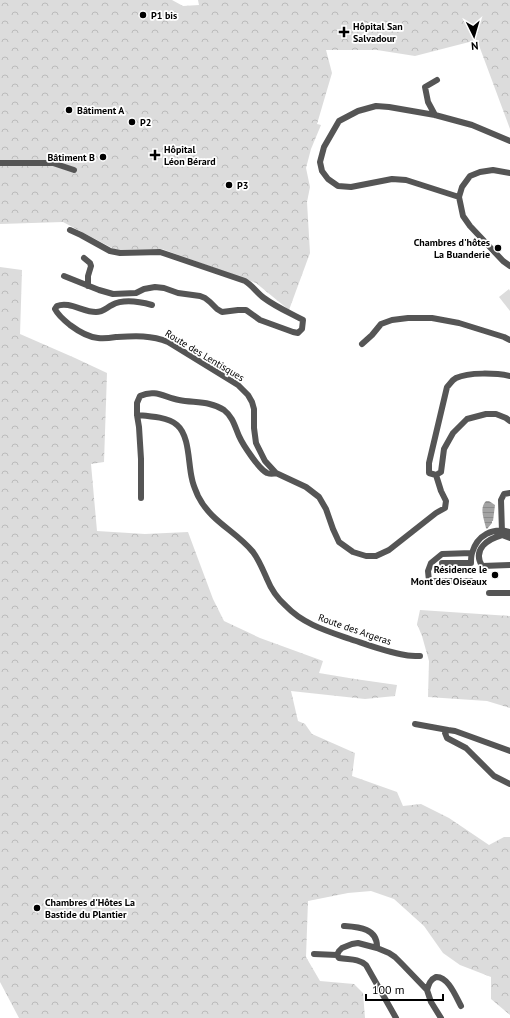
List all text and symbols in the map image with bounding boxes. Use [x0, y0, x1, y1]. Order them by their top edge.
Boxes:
place label: P1 bis [151, 9, 177, 22]
marker: P1 bis [138, 10, 148, 20]
north arrow [454, 16, 494, 56]
place label: Hôpital San Salvadour [353, 20, 403, 45]
marker: Hôpital San Salvadour [338, 26, 350, 38]
text: N [471, 39, 479, 53]
place label: Bâtiment A [77, 104, 125, 117]
marker: Bâtiment A [64, 105, 74, 115]
place label: P2 [140, 116, 151, 129]
marker: P2 [127, 117, 137, 127]
place label: Hôpital Léon Bérard [164, 143, 216, 168]
marker: Hôpital Léon Bérard [149, 149, 161, 161]
place label: Bâtiment B [47, 151, 95, 164]
marker: Bâtiment B [98, 152, 108, 162]
place label: P3 [237, 179, 248, 192]
marker: P3 [224, 180, 234, 190]
place label: Chambres d'hôtes La Buanderie [414, 236, 490, 261]
marker: Chambres d'hôtes La Buanderie [493, 243, 503, 253]
street label: Route des Lentisques [163, 327, 247, 384]
place label: Résidence le Mont des Oiseaux [411, 563, 488, 588]
marker: Résidence le Mont des Oiseaux [490, 570, 500, 580]
street label: Route des Argeras [317, 611, 393, 648]
place label: Chambres d'Hôtes La Bastide du Plantier [45, 896, 135, 921]
marker: Chambres d'Hôtes La Bastide du Plantier [32, 903, 42, 913]
scale bar [366, 976, 443, 1002]
text: 100 m [372, 982, 405, 997]

